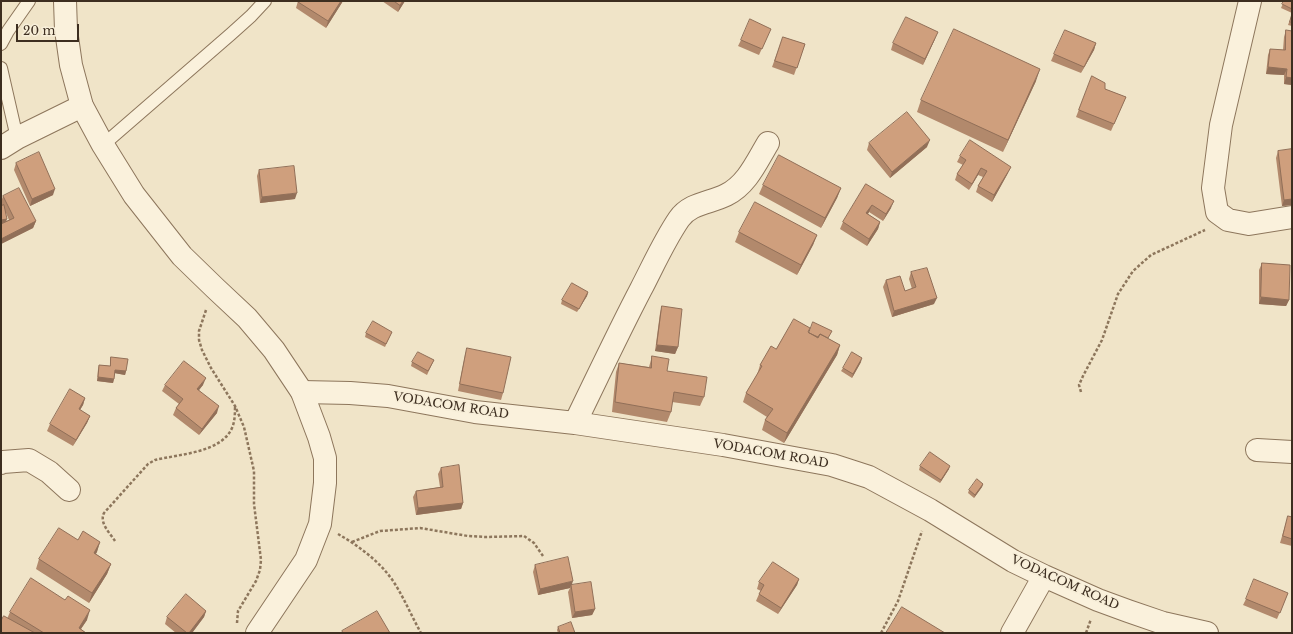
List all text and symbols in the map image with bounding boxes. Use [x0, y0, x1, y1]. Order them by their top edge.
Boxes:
scale bar [18, 16, 81, 42]
text: 20 m [23, 23, 55, 38]
street label: VODACOM ROAD [392, 390, 510, 422]
street label: VODACOM ROAD [712, 437, 830, 471]
street label: VODACOM ROAD [1009, 553, 1121, 613]

